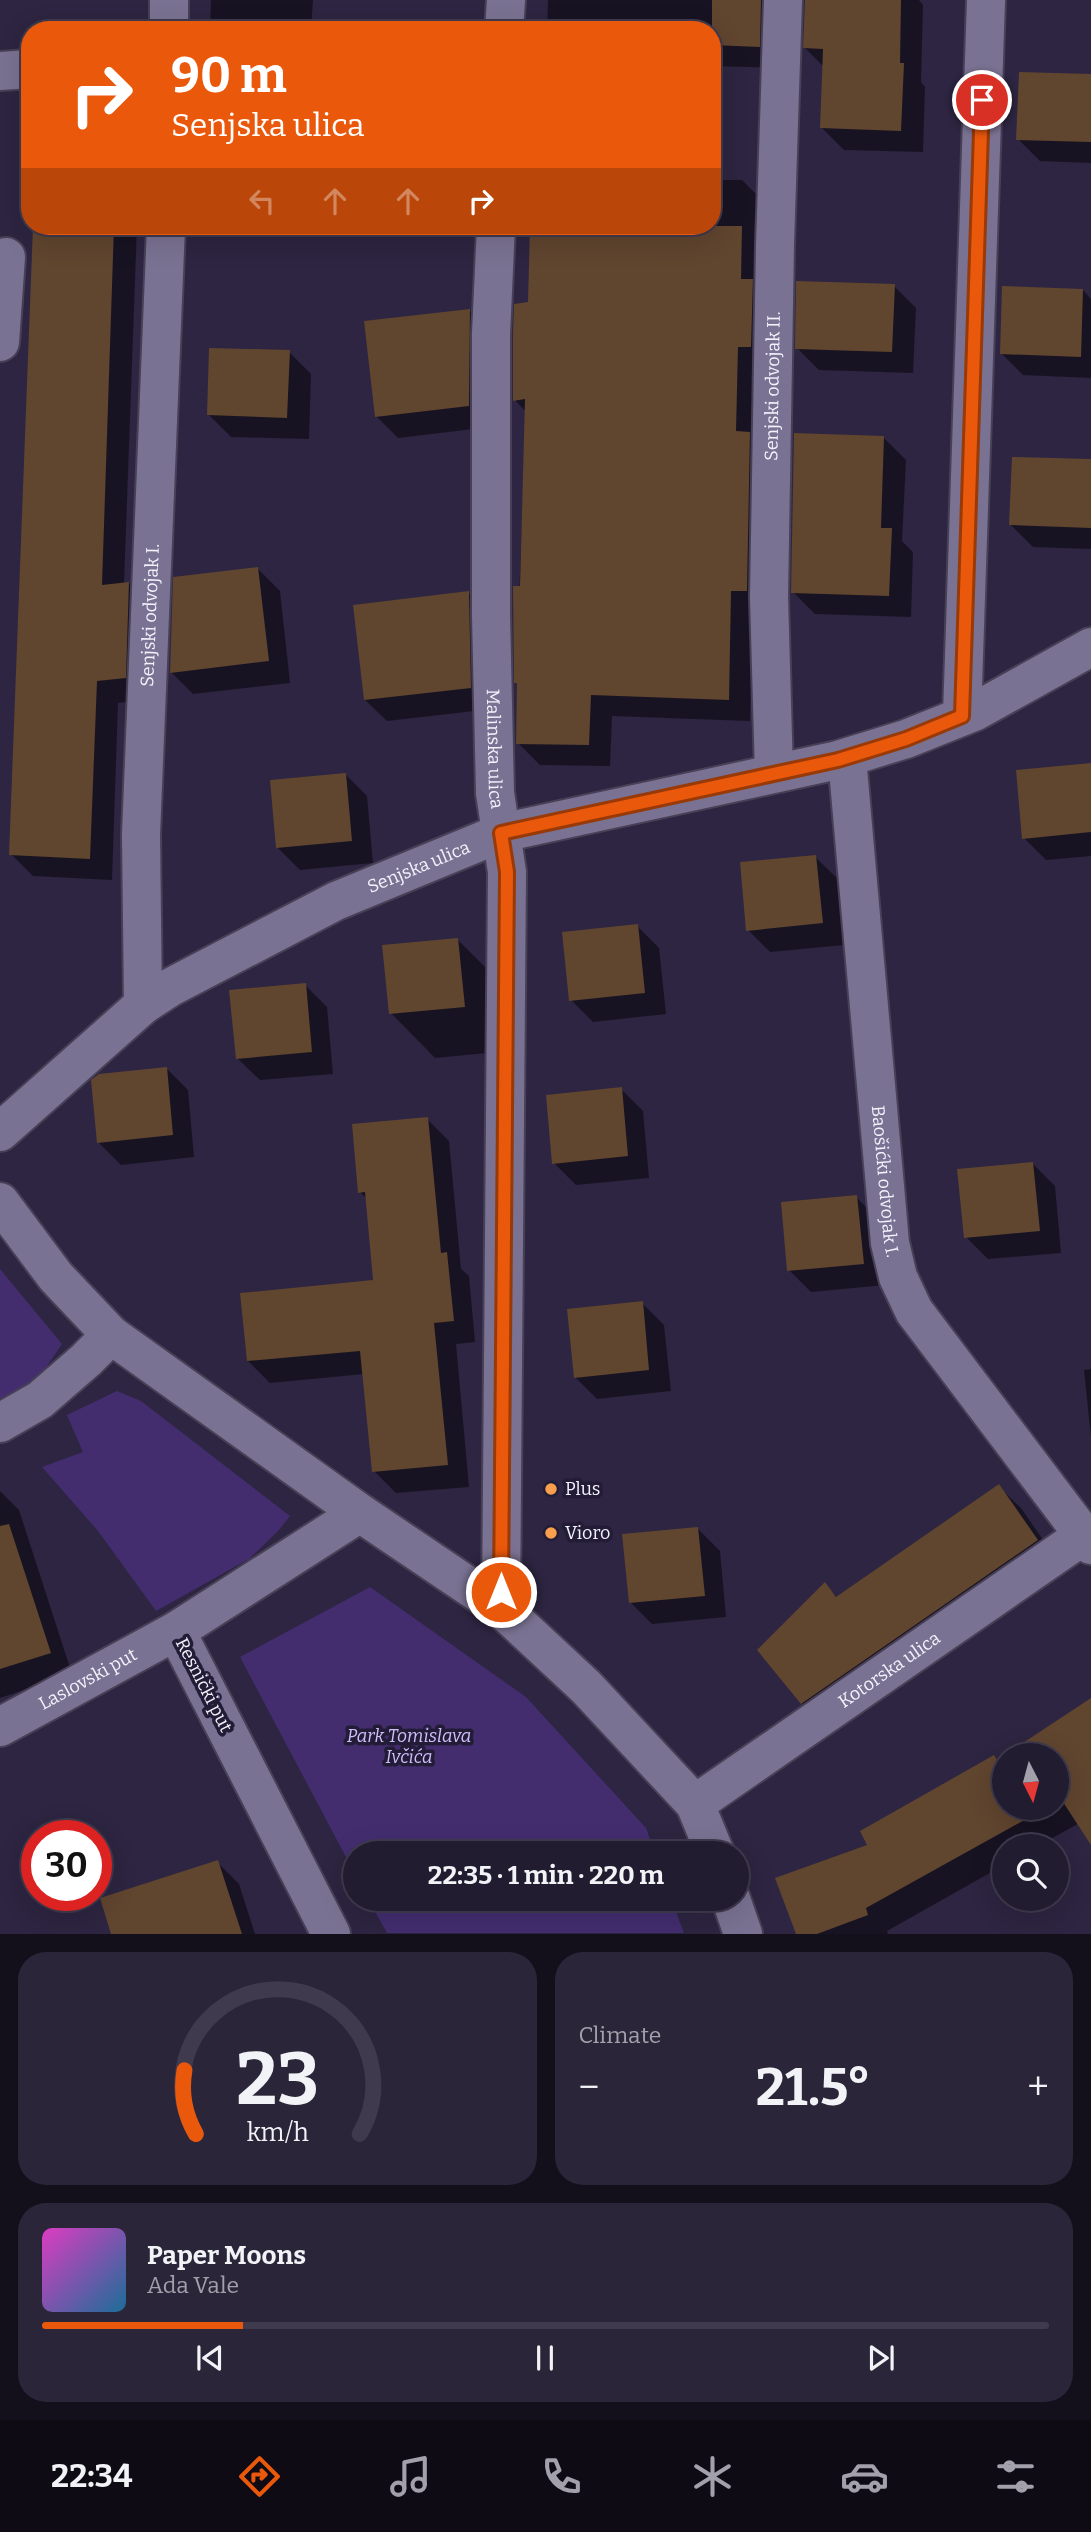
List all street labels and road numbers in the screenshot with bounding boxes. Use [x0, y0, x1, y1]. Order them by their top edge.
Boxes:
street label: Senjski odvojak II. [760, 311, 785, 461]
street label: Senjski odvojak I. [136, 543, 164, 687]
street label: Malinska ulica [482, 689, 508, 810]
street label: Senjska ulica [364, 836, 473, 898]
street label: Baošićki odvojak I. [867, 1105, 904, 1259]
street label: Kotorska ulica [834, 1627, 944, 1713]
street label: Resnički put [171, 1634, 237, 1736]
street label: Laslovski put [35, 1643, 141, 1715]

